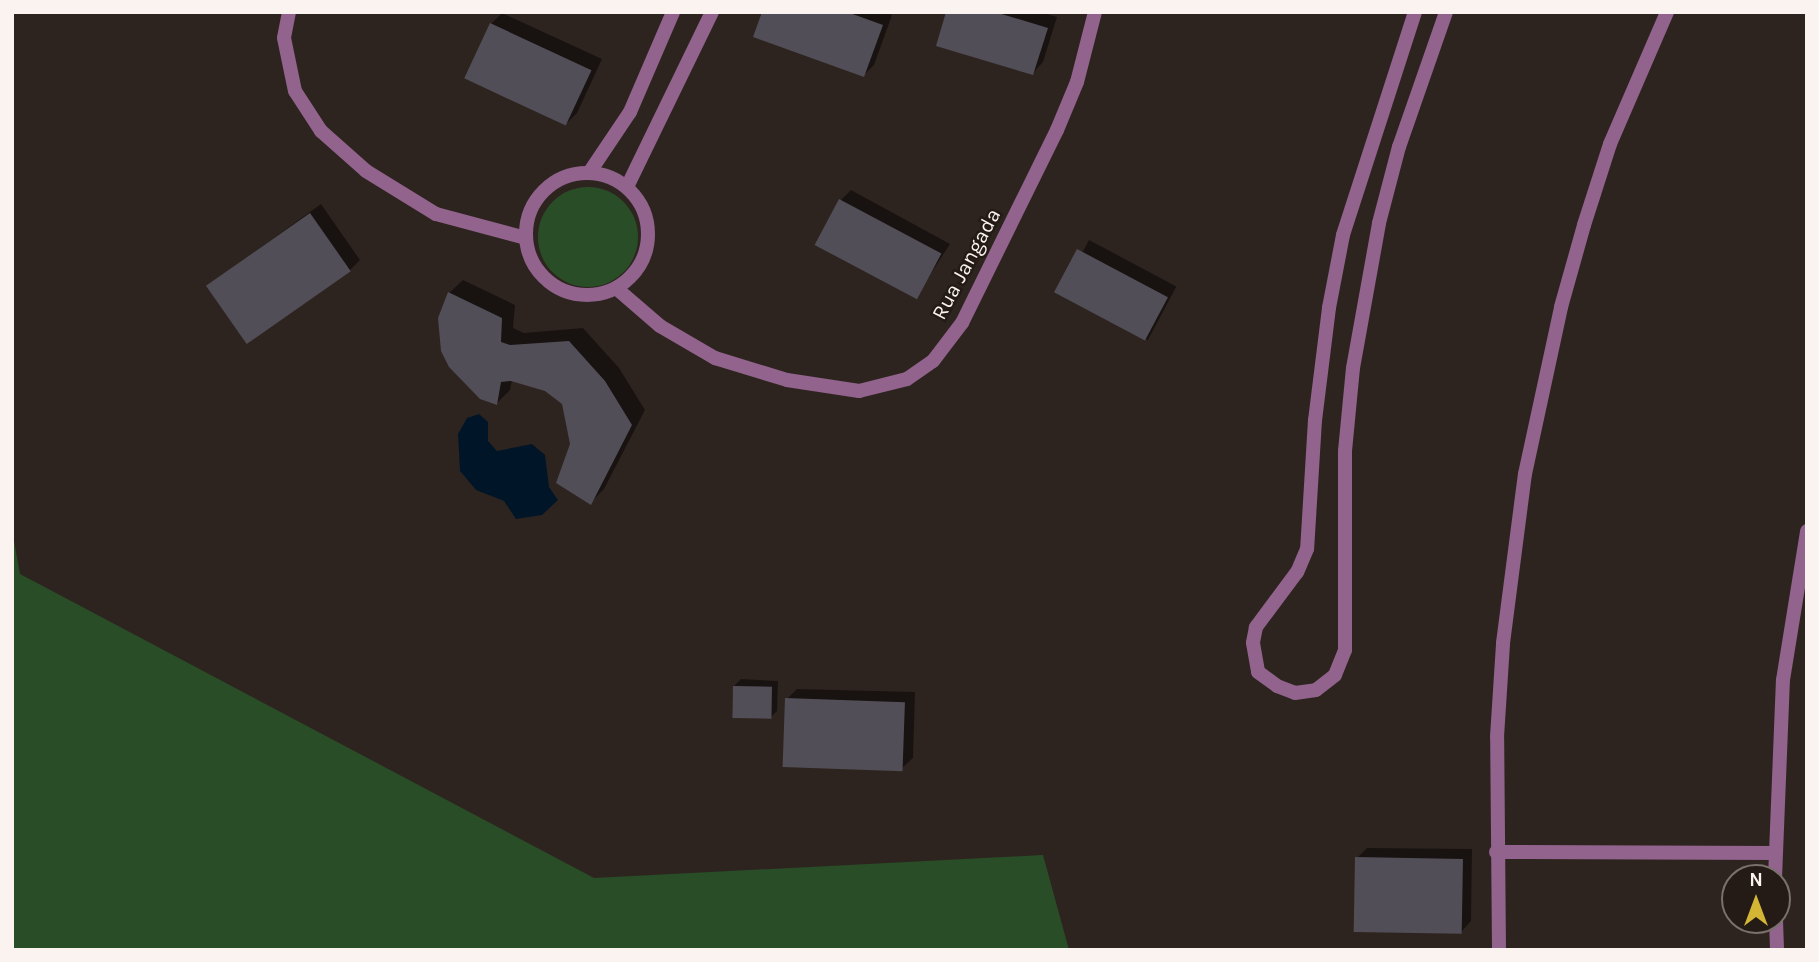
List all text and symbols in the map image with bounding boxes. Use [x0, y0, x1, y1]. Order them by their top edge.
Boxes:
street label: Rua Jangada [926, 204, 1006, 324]
north arrow [1721, 864, 1791, 934]
text: N [1749, 869, 1763, 891]

